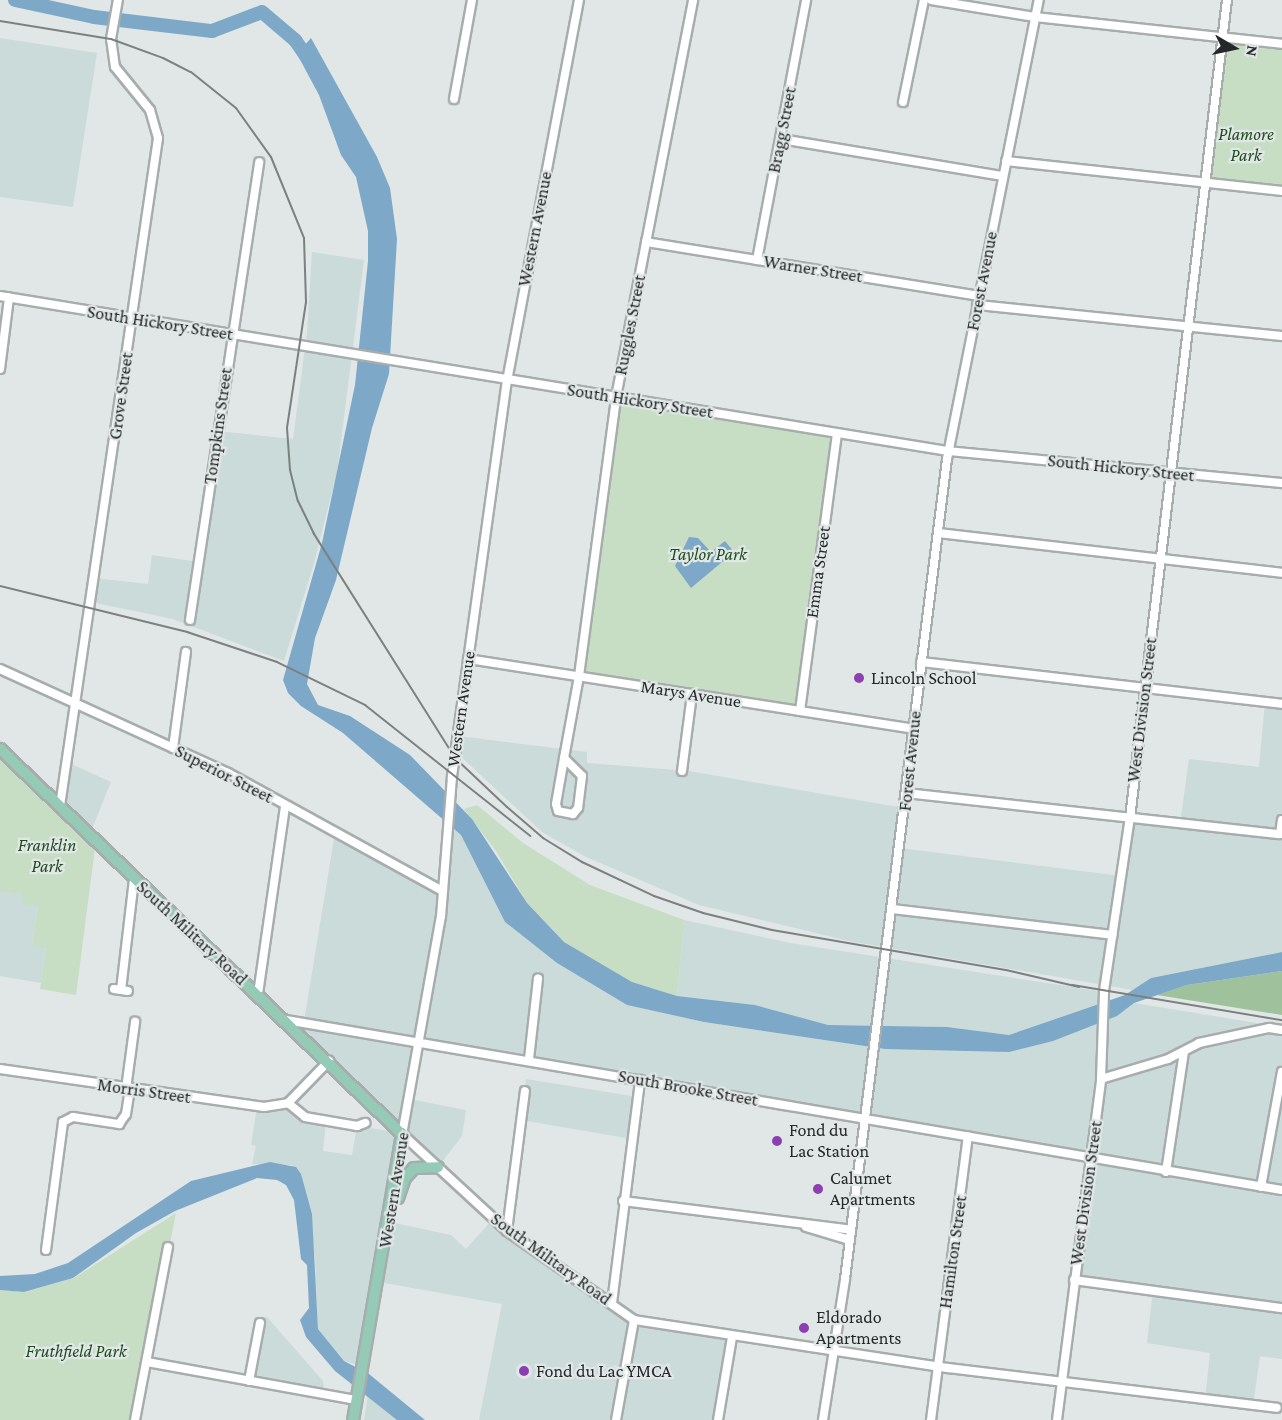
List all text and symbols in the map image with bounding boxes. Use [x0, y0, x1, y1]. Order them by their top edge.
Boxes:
north arrow [1204, 18, 1264, 78]
text: N [1243, 44, 1262, 58]
street label: Bragg Street [763, 85, 801, 175]
park label: Plamore Park [1218, 124, 1274, 166]
street label: Western Avenue [513, 170, 557, 288]
street label: Forest Avenue [962, 229, 1002, 333]
street label: Warner Street [762, 251, 864, 287]
street label: Ruggles Street [610, 273, 650, 377]
street label: South Hickory Street [85, 301, 235, 345]
street label: Grove Street [104, 351, 138, 441]
street label: Tompkins Street [199, 366, 237, 486]
street label: South Hickory Street [565, 379, 715, 423]
street label: South Hickory Street [1047, 450, 1195, 486]
street label: Emma Street [801, 525, 835, 619]
park label: Taylor Park [669, 543, 747, 565]
street label: West Division Street [1122, 636, 1162, 784]
street label: Western Avenue [442, 650, 480, 768]
place label: Lincoln School [871, 667, 977, 689]
marker: Lincoln School [852, 671, 866, 685]
street label: Marys Avenue [639, 675, 743, 713]
street label: Forest Avenue [894, 710, 926, 812]
street label: Superior Street [171, 740, 277, 808]
park label: Franklin Park [18, 835, 76, 878]
street label: South Military Road [132, 876, 252, 990]
street label: South Brooke Street [616, 1065, 760, 1111]
street label: Morris Street [96, 1074, 192, 1108]
street label: West Division Street [1065, 1119, 1107, 1267]
place label: Fond du Lac Station [789, 1120, 869, 1162]
street label: Western Avenue [374, 1131, 414, 1249]
marker: Fond du Lac Station [770, 1134, 784, 1148]
place label: Calumet Apartments [830, 1168, 915, 1210]
marker: Calumet Apartments [811, 1182, 825, 1196]
street label: Hamilton Street [934, 1194, 972, 1310]
street label: South Military Road [486, 1208, 616, 1310]
place label: Eldorado Apartments [816, 1307, 901, 1350]
marker: Eldorado Apartments [797, 1321, 811, 1335]
park label: Fruthfield Park [25, 1340, 127, 1362]
place label: Fond du Lac YMCA [536, 1360, 672, 1382]
marker: Fond du Lac YMCA [517, 1364, 531, 1378]

